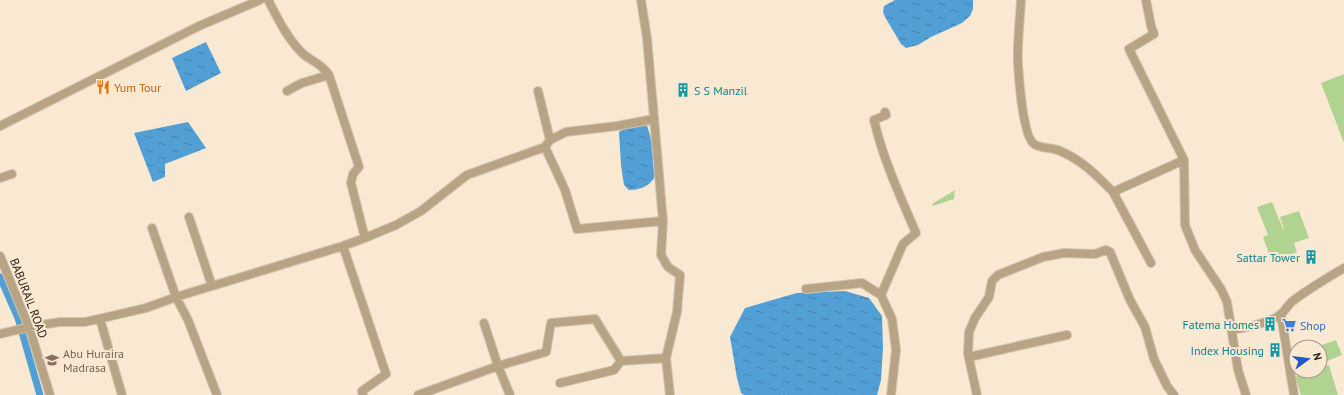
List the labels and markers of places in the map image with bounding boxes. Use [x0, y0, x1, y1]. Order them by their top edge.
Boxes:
restaurant icon: Yum Tour [95, 79, 111, 95]
place label: Yum Tour [114, 80, 161, 95]
building icon: S S Manzil [675, 82, 691, 98]
place label: S S Manzil [694, 83, 748, 98]
building icon: Sattar Tower [1303, 249, 1319, 265]
place label: Sattar Tower [1236, 250, 1300, 265]
building icon: Fatema Homes [1262, 316, 1278, 332]
place label: Fatema Homes [1183, 317, 1259, 332]
supermarket icon: Shop [1281, 317, 1297, 333]
place label: Shop [1300, 318, 1326, 333]
building icon: Index Housing [1267, 342, 1283, 358]
place label: Index Housing [1190, 343, 1264, 358]
place label: Abu Huraira Madrasa [63, 346, 124, 375]
school or university icon: Abu Huraira Madrasa [44, 352, 60, 368]

